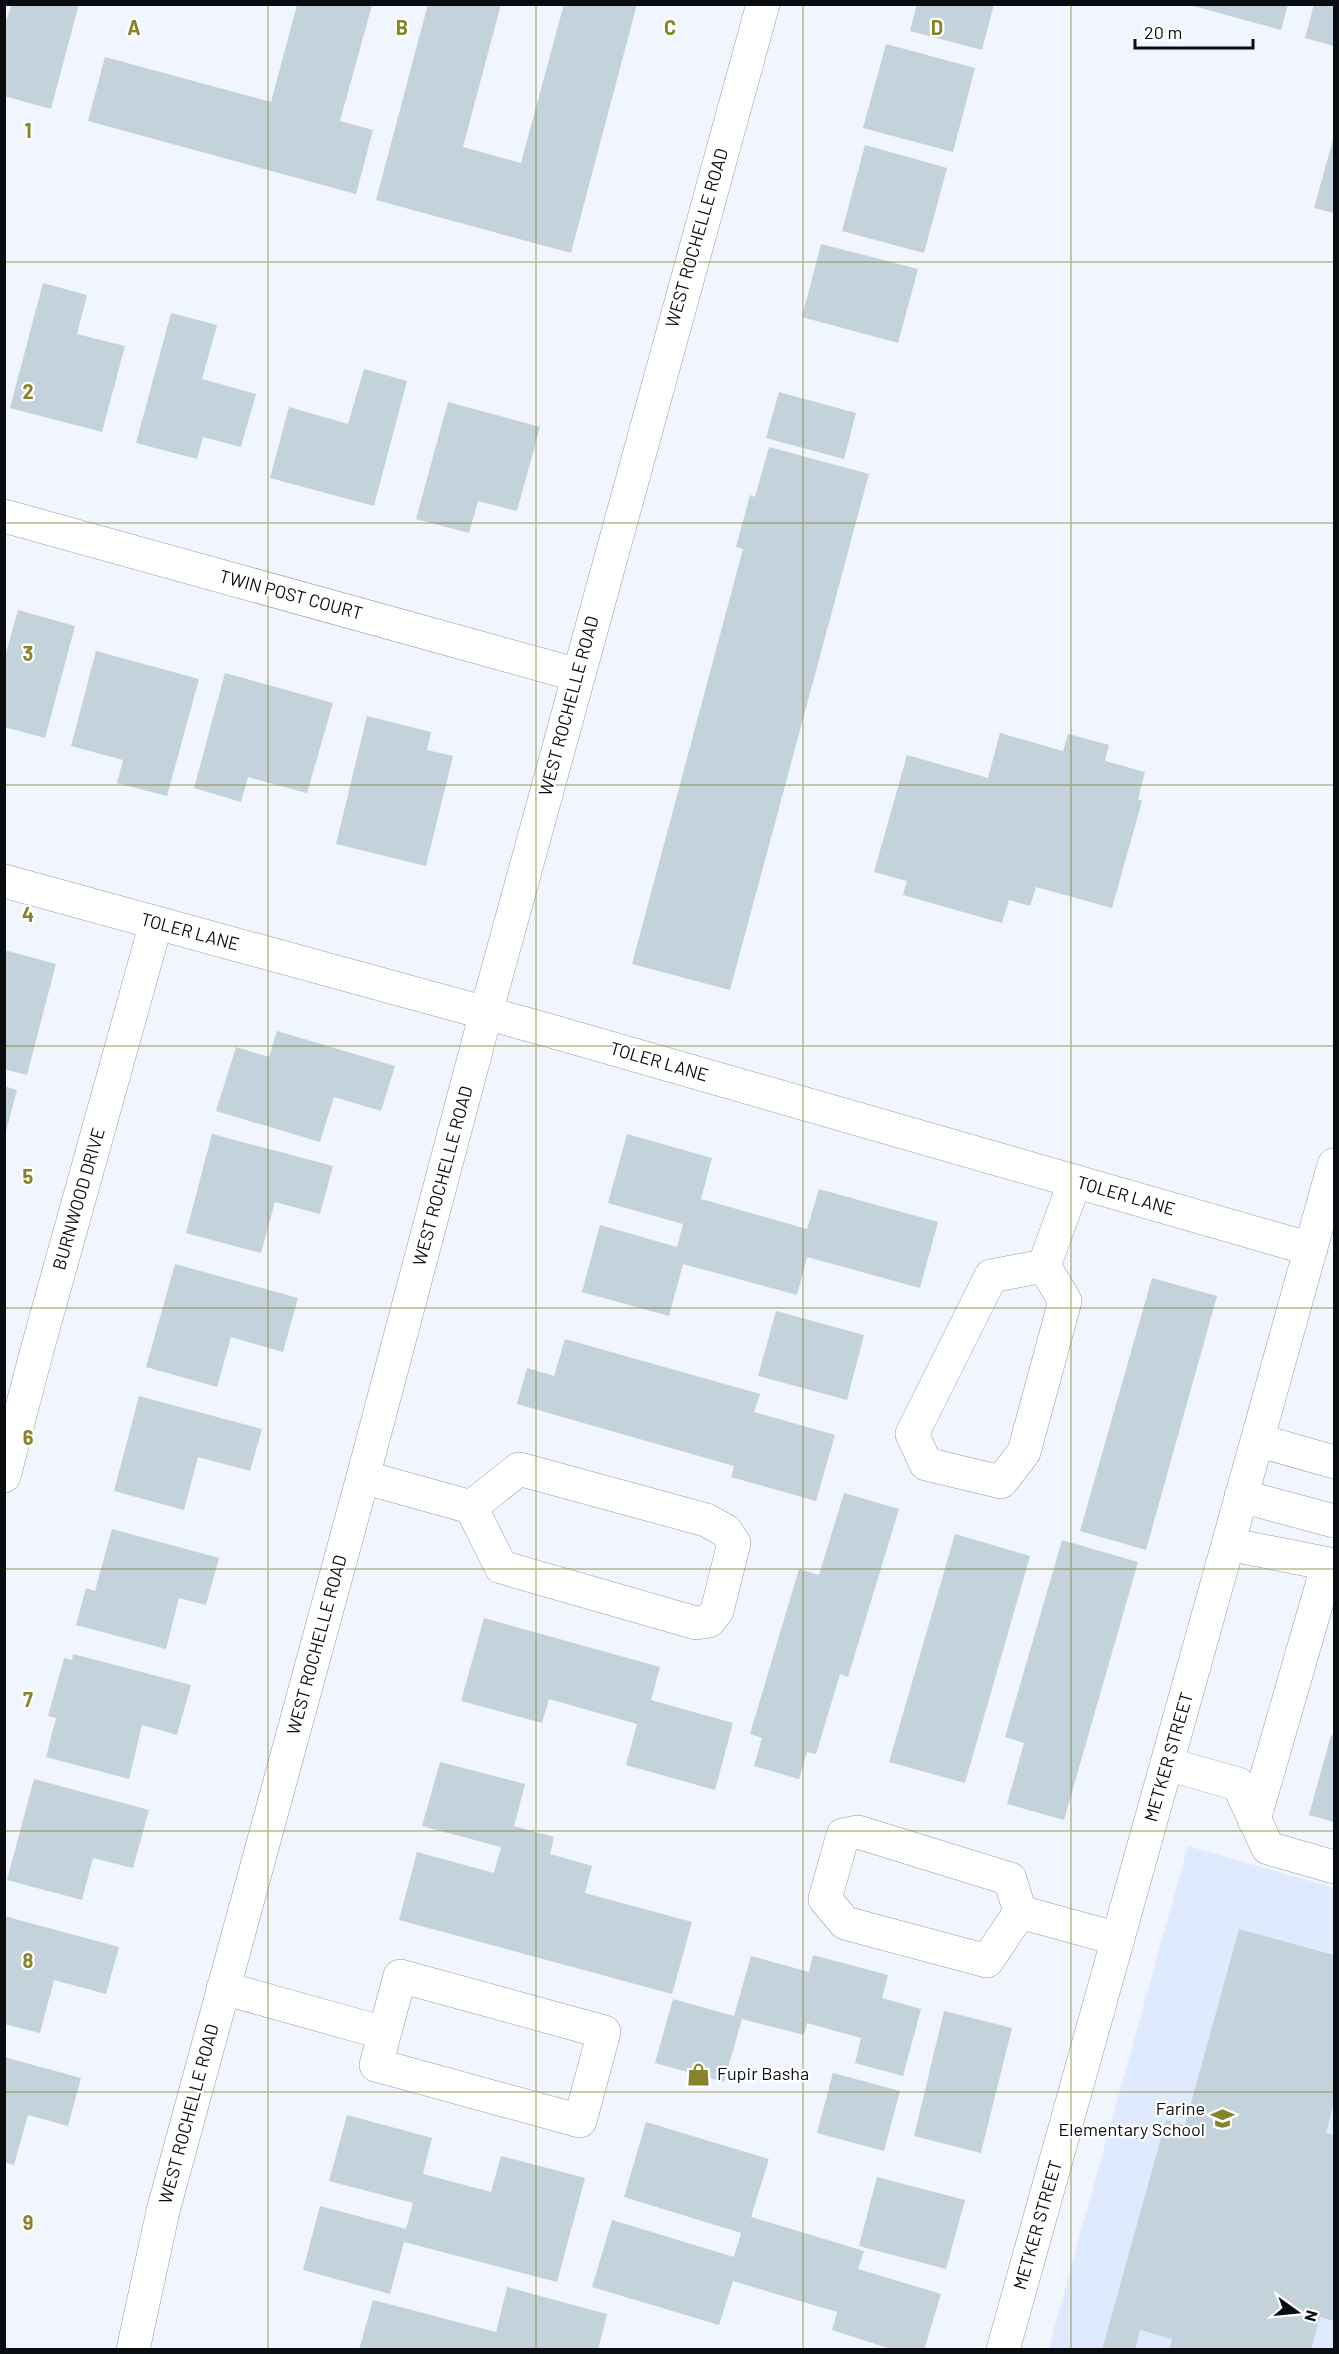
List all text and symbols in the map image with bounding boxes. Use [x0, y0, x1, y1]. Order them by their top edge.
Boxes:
scale bar [1135, 12, 1254, 50]
text: A [127, 15, 141, 39]
text: B [396, 15, 408, 39]
text: C [664, 15, 676, 39]
text: D [931, 15, 943, 39]
text: 20 m [1144, 21, 1182, 43]
text: 1 [24, 118, 32, 142]
street label: WEST ROCHELLE ROAD [660, 146, 732, 330]
text: 2 [22, 379, 34, 403]
street label: TWIN POST COURT [217, 564, 365, 624]
street label: WEST ROCHELLE ROAD [533, 613, 603, 798]
text: 3 [23, 641, 33, 665]
text: 4 [22, 902, 34, 926]
street label: TOLER LANE [139, 907, 242, 955]
street label: TOLER LANE [608, 1037, 711, 1086]
street label: WEST ROCHELLE ROAD [407, 1083, 477, 1268]
street label: BURNWOOD DRIVE [47, 1125, 109, 1272]
text: 5 [23, 1164, 34, 1188]
street label: TOLER LANE [1075, 1171, 1178, 1220]
text: 6 [23, 1425, 34, 1449]
street label: WEST ROCHELLE ROAD [281, 1552, 351, 1737]
text: 7 [23, 1687, 33, 1711]
street label: METKER STREET [1139, 1689, 1197, 1824]
text: 8 [23, 1948, 34, 1972]
street label: WEST ROCHELLE ROAD [153, 2021, 223, 2206]
shop icon: Fupir Basha [686, 2061, 712, 2087]
place label: Fupir Basha [717, 2062, 809, 2084]
place label: Farine Elementary School [1058, 2097, 1205, 2140]
school or university icon: Farine Elementary School [1210, 2106, 1236, 2132]
street label: METKER STREET [1008, 2157, 1066, 2292]
text: 9 [23, 2210, 33, 2234]
north arrow [1267, 2282, 1327, 2342]
text: N [1301, 2308, 1323, 2324]

